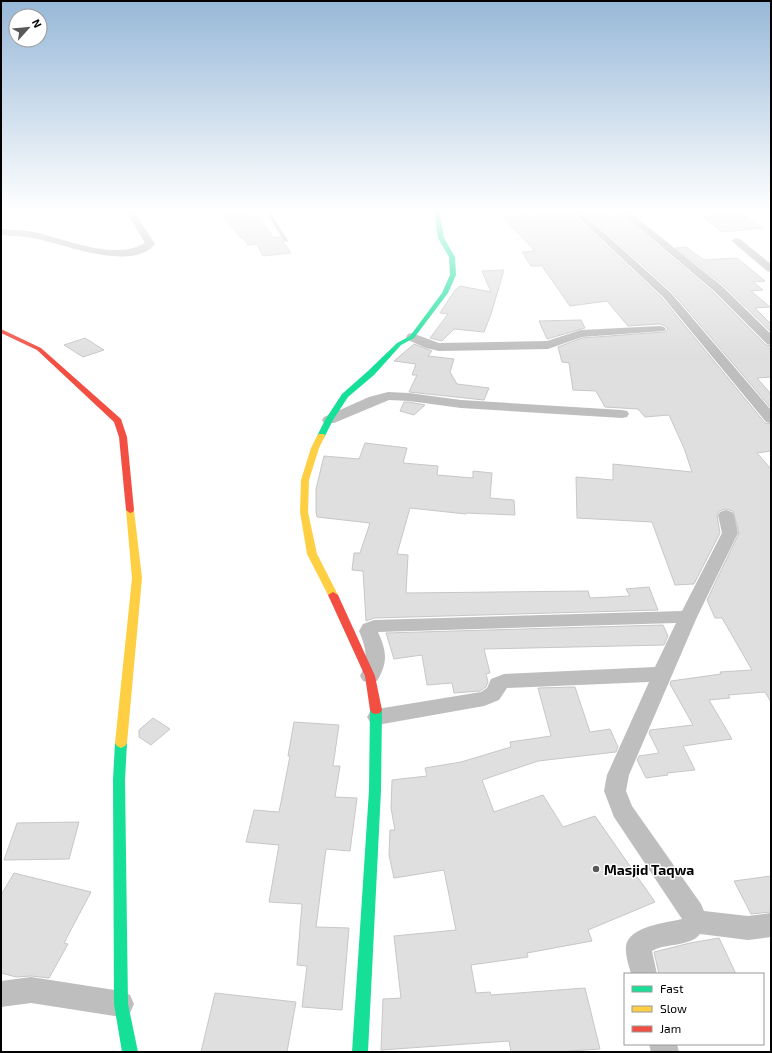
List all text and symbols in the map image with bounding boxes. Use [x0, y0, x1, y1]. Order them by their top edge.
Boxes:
north arrow [8, 8, 48, 48]
text: N [30, 17, 45, 30]
place label: Masjid Taqwa [604, 861, 694, 878]
marker: Masjid Taqwa [591, 864, 601, 874]
legend [624, 973, 764, 1045]
text: Fast [660, 981, 684, 995]
text: Slow [660, 1001, 687, 1015]
text: Jam [660, 1021, 681, 1035]

